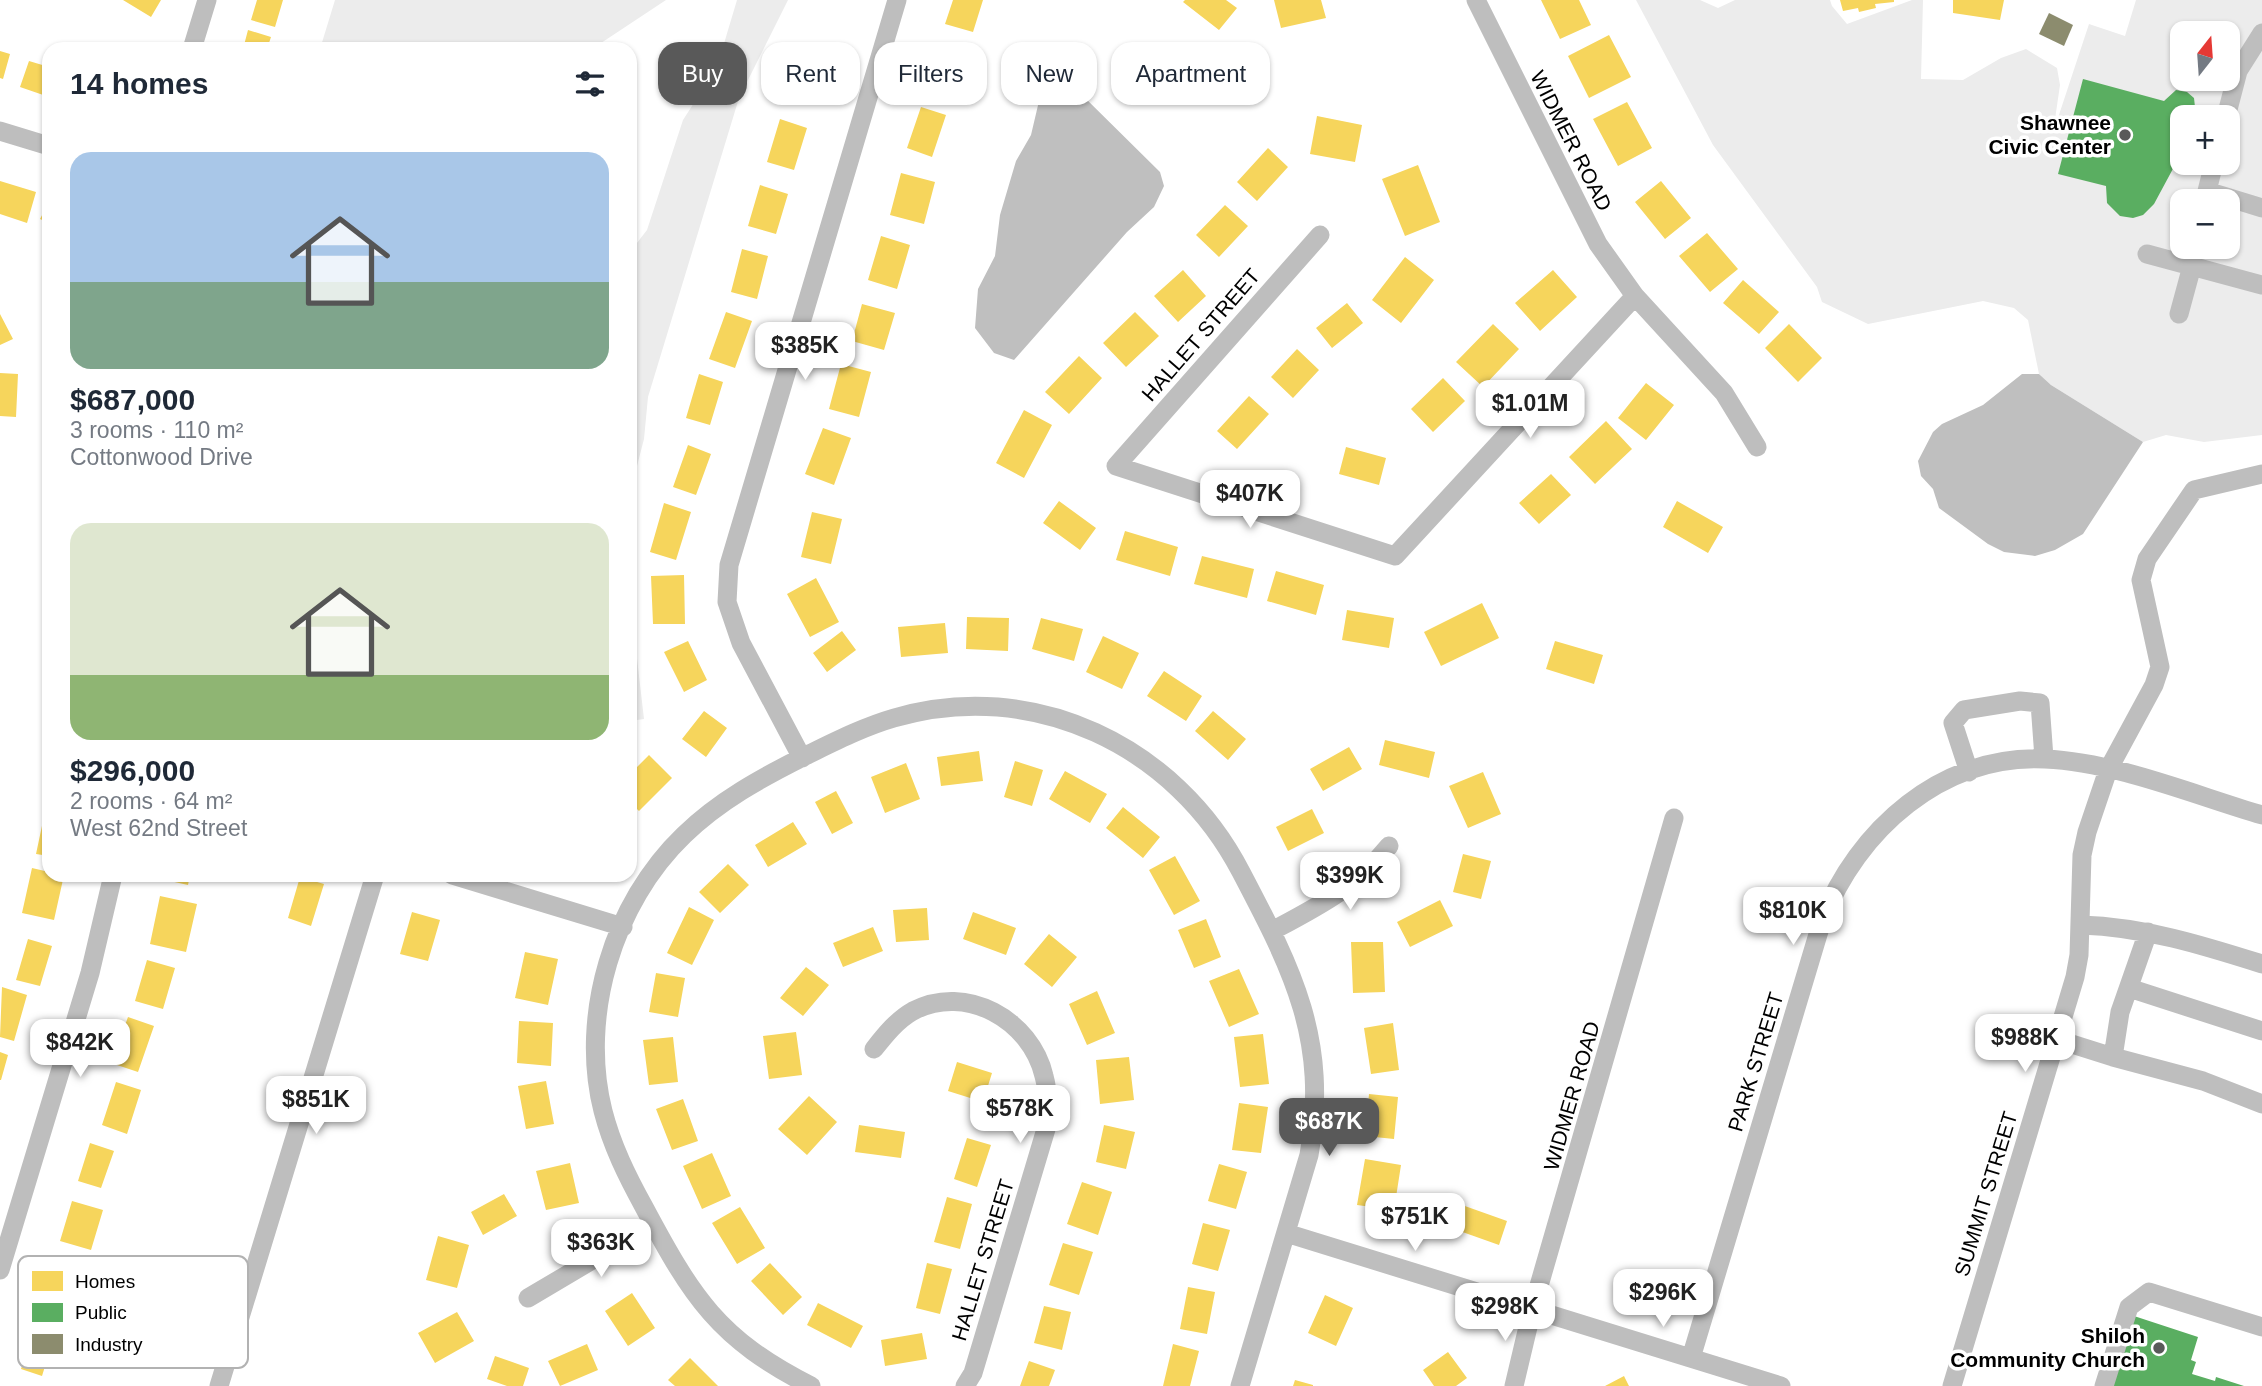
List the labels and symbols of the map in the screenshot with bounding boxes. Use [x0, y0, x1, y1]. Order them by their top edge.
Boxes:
north arrow [2170, 21, 2240, 91]
street label: WIDMER ROAD [1526, 67, 1617, 215]
place label: Shawnee Civic Center [1988, 111, 2111, 158]
marker: Shawnee Civic Center [2117, 127, 2133, 143]
street label: HALLET STREET [1137, 264, 1264, 405]
pin: $385K [756, 322, 854, 382]
pin: $1.01M [1473, 380, 1587, 440]
pin: $407K [1201, 470, 1299, 530]
pin: $399K [1301, 852, 1399, 912]
pin: $810K [1744, 888, 1842, 947]
street label: PARK STREET [1723, 989, 1788, 1134]
pin: $988K [1976, 1014, 2074, 1074]
street label: WIDMER ROAD [1539, 1019, 1604, 1173]
pin: $842K [31, 1020, 129, 1079]
pin: $851K [267, 1076, 365, 1136]
pin: $578K [971, 1086, 1069, 1145]
pin: $687K [1280, 1098, 1378, 1158]
street label: SUMMIT STREET [1950, 1109, 2022, 1279]
street label: HALLET STREET [947, 1176, 1018, 1343]
pin: $751K [1366, 1194, 1464, 1253]
pin: $363K [552, 1220, 650, 1279]
legend [18, 1256, 248, 1368]
pin: $296K [1614, 1270, 1712, 1329]
text: Homes [75, 1271, 135, 1292]
pin: $298K [1456, 1284, 1554, 1343]
text: Public [75, 1302, 127, 1323]
place label: Shiloh Community Church [1950, 1324, 2145, 1371]
text: Industry [75, 1334, 143, 1355]
marker: Shiloh Community Church [2151, 1340, 2167, 1356]

